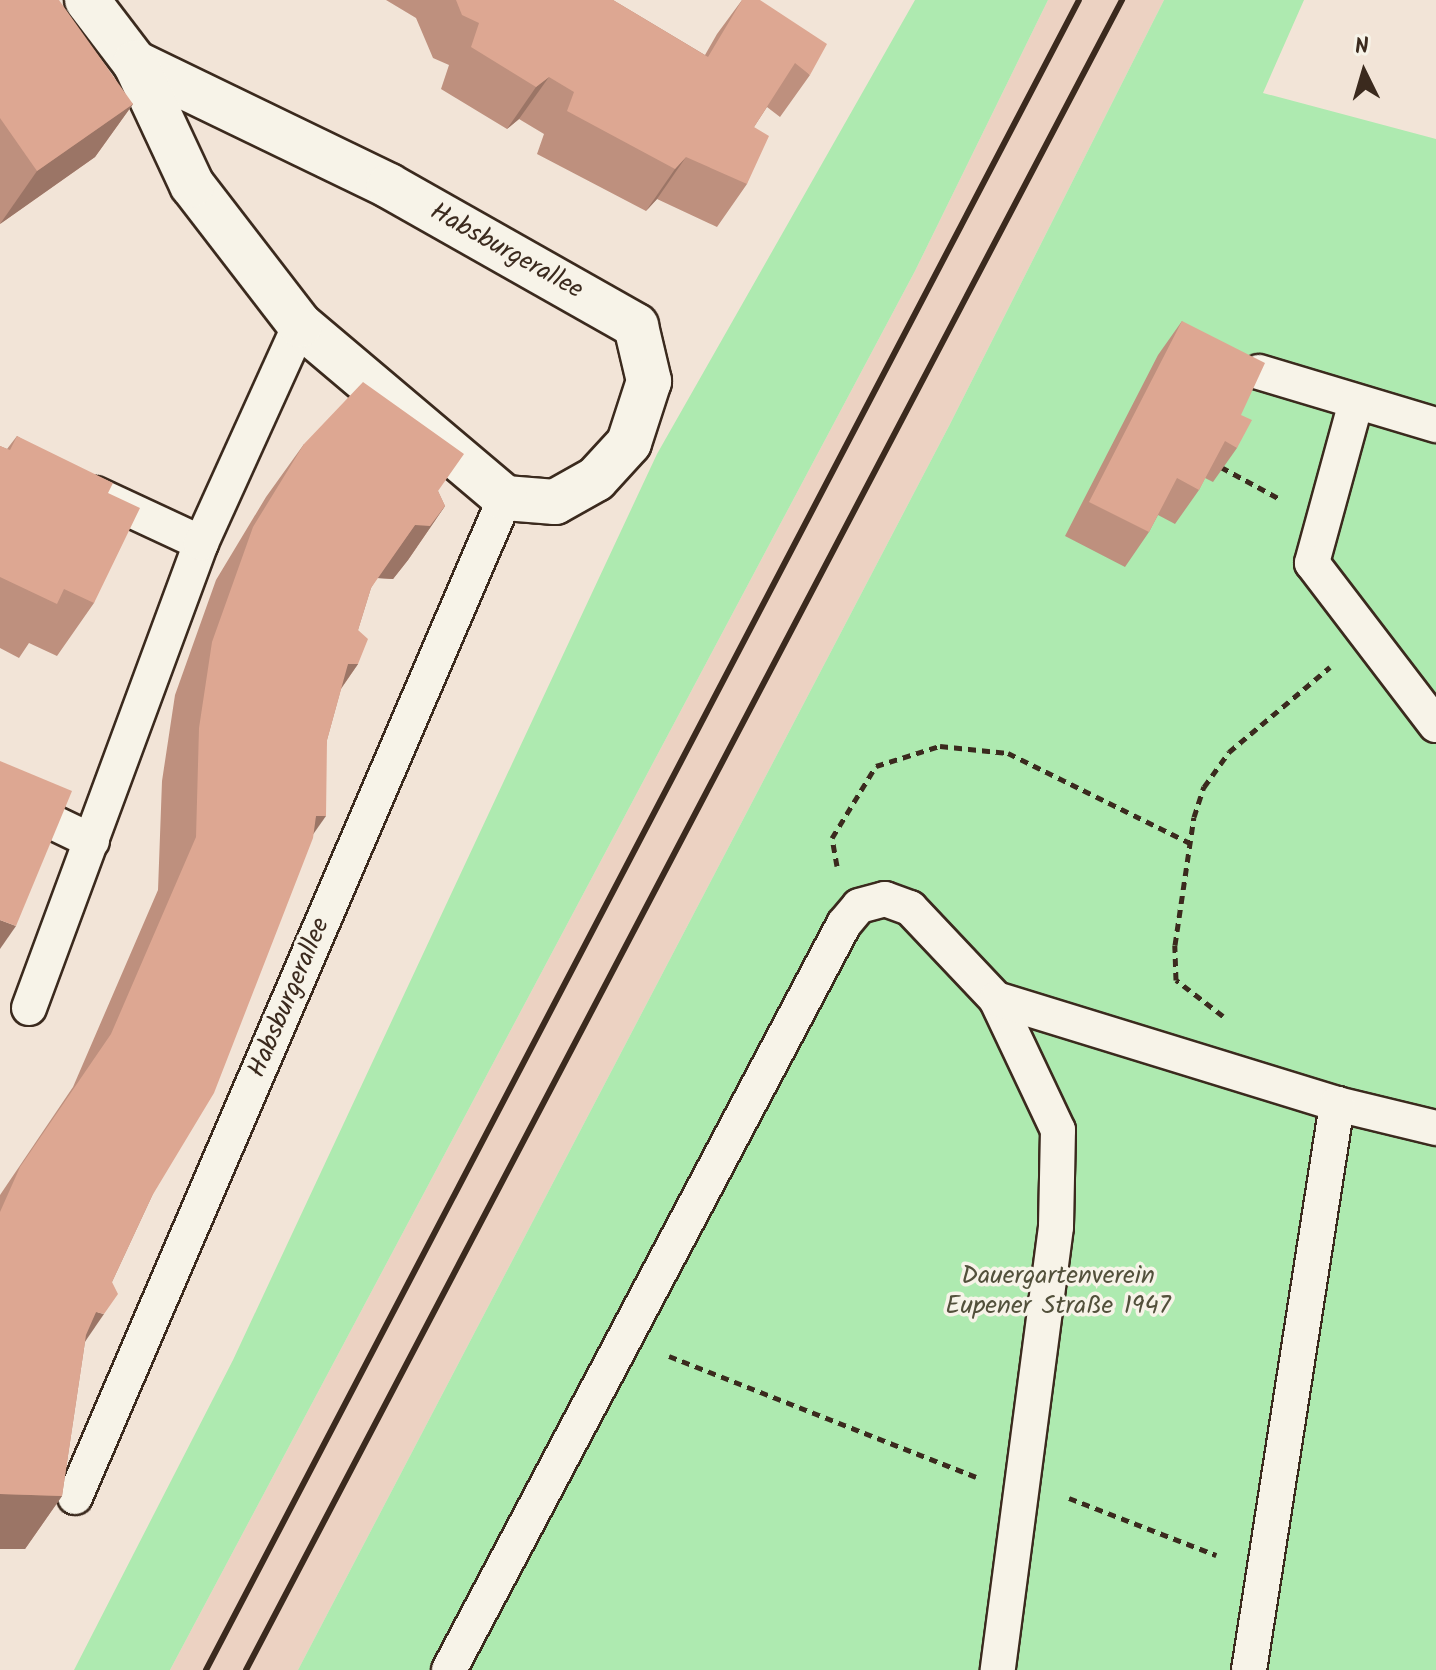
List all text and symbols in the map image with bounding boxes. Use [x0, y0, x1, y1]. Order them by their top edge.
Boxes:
text: N [1353, 30, 1370, 66]
north arrow [1324, 32, 1404, 112]
street label: Habsburgerallee [424, 197, 588, 307]
street label: Habsburgerallee [242, 914, 338, 1082]
park label: Dauergartenverein Eupener Straße 1947 [945, 1261, 1171, 1322]

